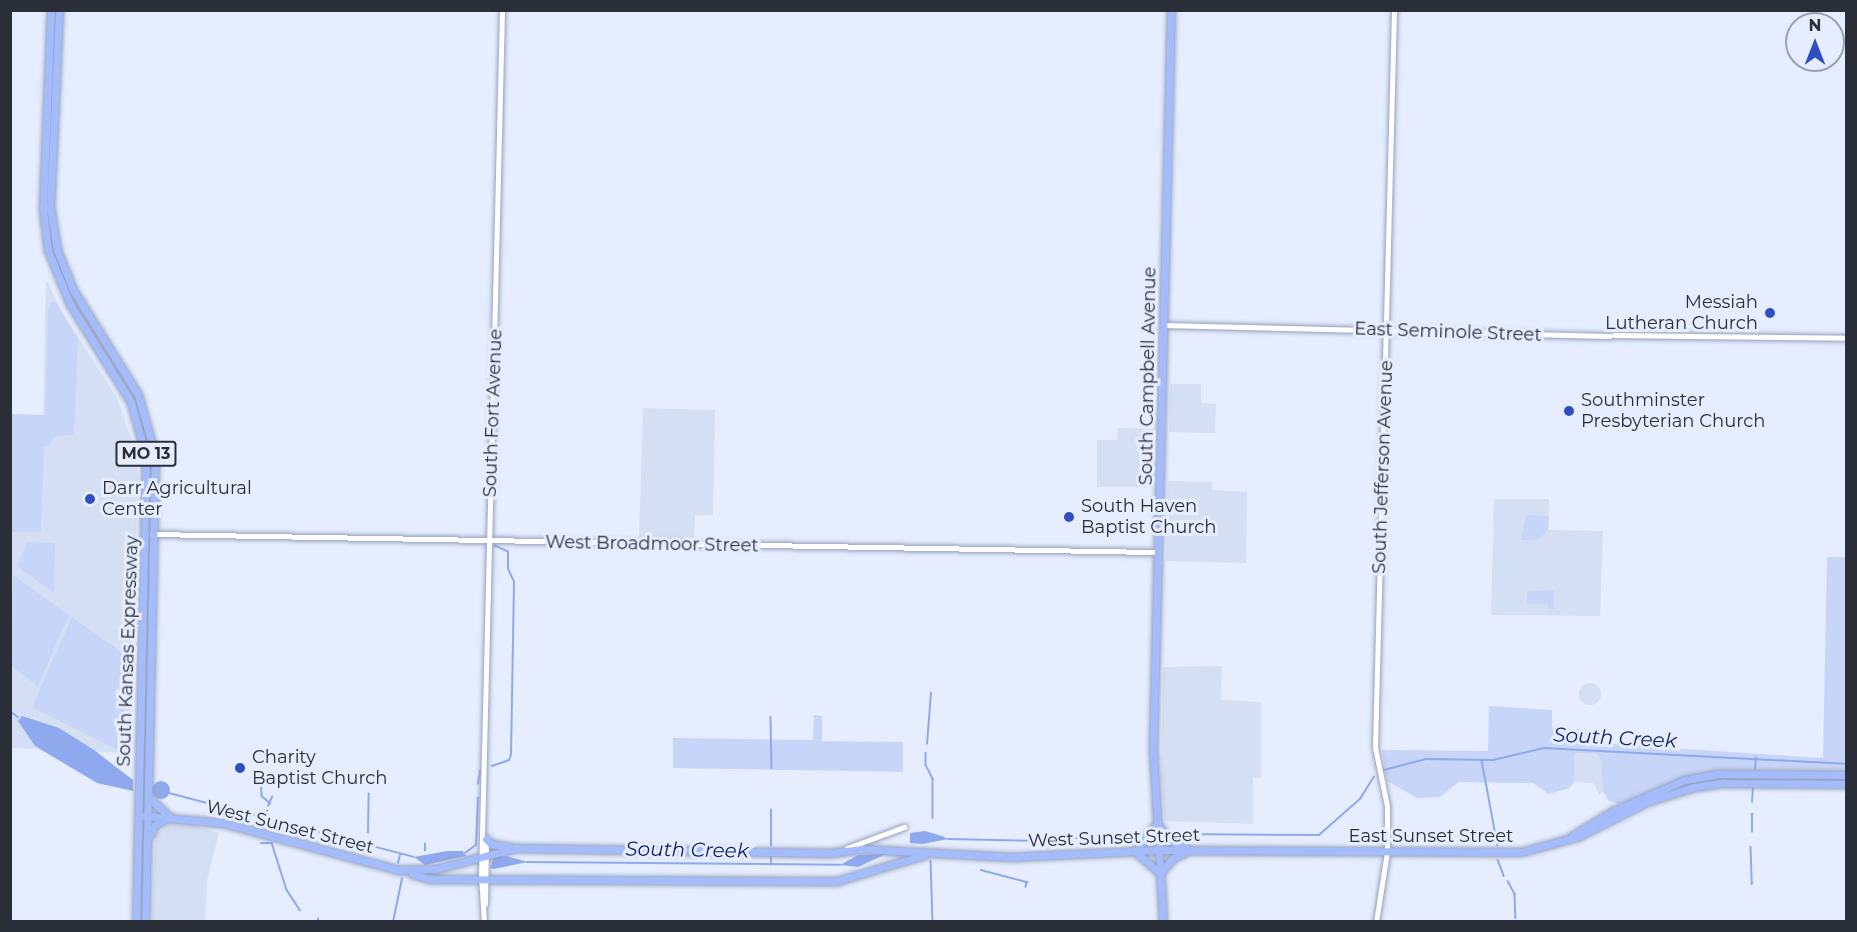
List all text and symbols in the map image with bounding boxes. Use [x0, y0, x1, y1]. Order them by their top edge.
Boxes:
north arrow [1785, 12, 1845, 72]
text: N [1809, 16, 1821, 35]
street label: South Campbell Avenue [1135, 267, 1161, 485]
place label: Messiah Lutheran Church [1605, 292, 1758, 334]
marker: Messiah Lutheran Church [1763, 306, 1777, 320]
street label: East Seminole Street [1354, 318, 1542, 346]
street label: South Fort Avenue [479, 328, 507, 498]
street label: South Jefferson Avenue [1368, 360, 1398, 574]
place label: Southminster Presbyterian Church [1581, 390, 1765, 432]
marker: Southminster Presbyterian Church [1562, 404, 1576, 418]
road number: MO 13 [114, 441, 178, 467]
place label: Darr Agricultural Center [102, 478, 252, 520]
marker: Darr Agricultural Center [83, 492, 97, 506]
place label: South Haven Baptist Church [1081, 496, 1217, 538]
marker: South Haven Baptist Church [1062, 510, 1076, 524]
street label: West Broadmoor Street [545, 531, 759, 557]
street label: South Kansas Expressway [113, 535, 143, 767]
water label: South Creek [1553, 723, 1677, 753]
place label: Charity Baptist Church [252, 747, 388, 789]
marker: Charity Baptist Church [233, 761, 247, 775]
street label: West Sunset Street [204, 796, 376, 858]
street label: West Sunset Street [1028, 824, 1200, 852]
street label: East Sunset Street [1349, 825, 1513, 847]
water label: South Creek [625, 837, 749, 863]

